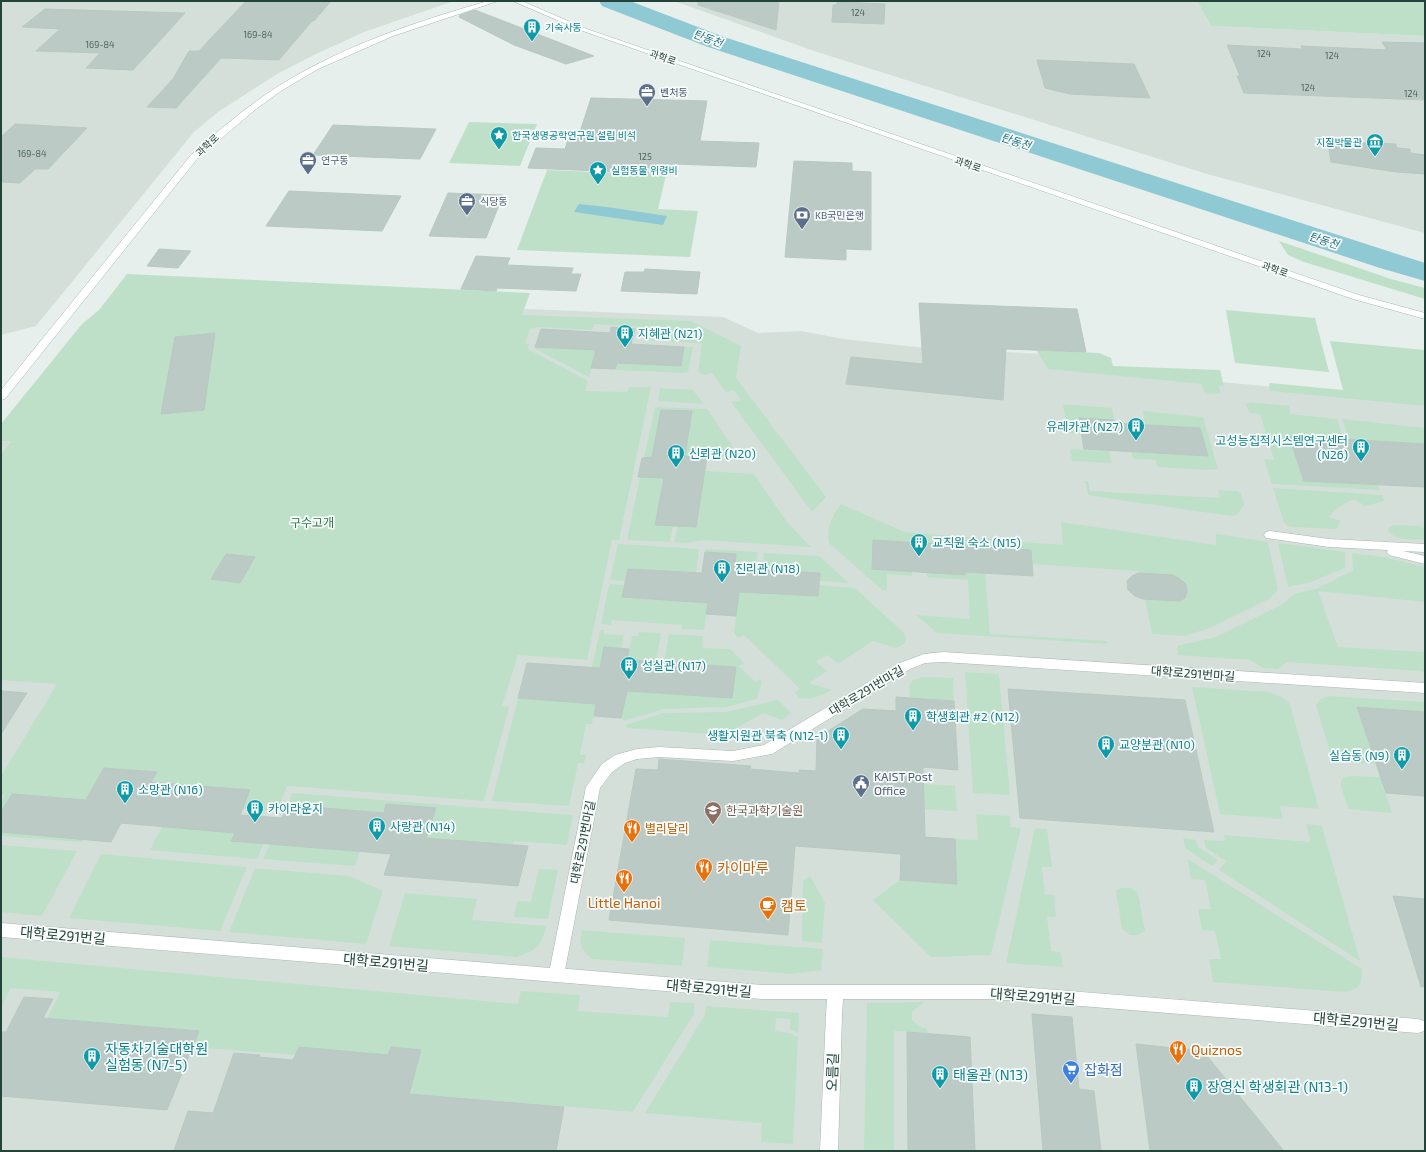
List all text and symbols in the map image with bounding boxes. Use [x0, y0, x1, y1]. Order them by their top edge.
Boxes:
house number: 124 [851, 7, 866, 18]
building icon: 기숙사동 [522, 17, 542, 42]
place label: 기숙사동 [545, 21, 582, 33]
water label: 탄동천 [692, 27, 726, 50]
house number: 169-84 [244, 29, 273, 40]
house number: 169-84 [86, 39, 115, 50]
street label: 과학로 [648, 47, 678, 67]
house number: 124 [1257, 48, 1272, 59]
house number: 124 [1325, 50, 1340, 61]
office icon: 벤처동 [637, 82, 657, 107]
house number: 124 [1301, 82, 1316, 93]
place label: 벤처동 [660, 86, 688, 98]
house number: 124 [1404, 88, 1419, 99]
place icon: 한국생명공학연구원 설립 비석 [489, 125, 509, 150]
place label: 한국생명공학연구원 설립 비석 [512, 129, 636, 141]
water label: 탄동천 [1000, 130, 1034, 152]
street label: 과학로 [193, 131, 221, 159]
museum icon: 지질박물관 [1365, 132, 1385, 157]
place label: 지질박물관 [1316, 136, 1363, 148]
house number: 169-84 [18, 148, 47, 159]
office icon: 연구동 [298, 150, 318, 175]
house number: 125 [638, 151, 652, 162]
place label: 연구동 [321, 154, 349, 166]
street label: 과학로 [953, 154, 983, 174]
place icon: 실험동물 위령비 [588, 160, 608, 185]
place label: 실험동물 위령비 [611, 164, 678, 176]
office icon: 식당동 [457, 191, 477, 216]
place label: 식당동 [480, 195, 508, 207]
bank icon: KB국민은행 [792, 205, 812, 230]
place label: KB국민은행 [815, 209, 864, 221]
water label: 탄동천 [1308, 229, 1342, 251]
street label: 과학로 [1260, 259, 1290, 279]
building icon: 지혜관 (N21) [615, 323, 635, 348]
place label: 지혜관 (N21) [638, 326, 702, 340]
building icon: 유레카관 (N27) [1126, 416, 1146, 441]
place label: 유레카관 (N27) [1046, 419, 1123, 433]
place label: 고성능집적시스템연구센터 (N26) [1216, 433, 1348, 461]
building icon: 고성능집적시스템연구센터 (N26) [1351, 437, 1371, 462]
building icon: 신뢰관 (N20) [666, 443, 686, 468]
place label: 신뢰관 (N20) [689, 446, 756, 460]
park label: 구수고개 [290, 515, 334, 529]
building icon: 교직원 숙소 (N15) [909, 532, 929, 557]
place label: 교직원 숙소 (N15) [932, 535, 1021, 549]
building icon: 진리관 (N18) [712, 558, 732, 583]
place label: 진리관 (N18) [735, 561, 800, 575]
building icon: 성실관 (N17) [619, 655, 639, 680]
place label: 성실관 (N17) [642, 658, 706, 672]
street label: 대학로291번마길 [826, 662, 906, 718]
street label: 대학로291번마길 [1150, 663, 1236, 683]
building icon: 학생회관 #2 (N12) [903, 706, 923, 731]
place label: 학생회관 #2 (N12) [926, 709, 1019, 723]
building icon: 생활지원관 북축 (N12-1) [831, 725, 851, 750]
place label: 생활지원관 북축 (N12-1) [707, 728, 828, 742]
building icon: 교양분관 (N10) [1096, 734, 1116, 759]
place label: 교양분관 (N10) [1119, 737, 1195, 751]
building icon: 실습동 (N9) [1392, 745, 1412, 770]
place label: 실습동 (N9) [1329, 748, 1389, 762]
place label: KAIST Post Office [874, 769, 933, 797]
public building icon: KAIST Post Office [851, 773, 871, 798]
building icon: 소망관 (N16) [115, 779, 135, 804]
place label: 소망관 (N16) [138, 782, 203, 796]
building icon: 카이라운지 [245, 798, 265, 823]
street label: 대학로291번마길 [567, 799, 597, 885]
school or university icon: 한국과학기술원 [703, 800, 723, 825]
place label: 카이라운지 [268, 801, 323, 815]
place label: 한국과학기술원 [726, 803, 803, 817]
building icon: 사랑관 (N14) [367, 816, 387, 841]
restaurant icon: 별리달리 [622, 818, 642, 843]
place label: 사랑관 (N14) [390, 819, 455, 833]
place label: 별리달리 [645, 821, 689, 835]
restaurant icon: 카이마루 [694, 857, 714, 882]
place label: 카이마루 [717, 859, 769, 876]
restaurant icon: Little Hanoi [614, 868, 634, 893]
place label: Little Hanoi [588, 894, 660, 911]
cafe icon: 캠토 [758, 895, 778, 920]
place label: 캠토 [781, 897, 807, 914]
street label: 대학로291번길 [19, 923, 107, 947]
street label: 대학로291번길 [342, 950, 430, 974]
street label: 대학로291번길 [665, 976, 753, 1000]
street label: 대학로291번길 [990, 985, 1076, 1007]
street label: 대학로291번길 [1312, 1009, 1400, 1033]
restaurant icon: Quiznos [1168, 1039, 1188, 1064]
place label: 자동차기술대학원 실험동 (N7-5) [105, 1040, 208, 1073]
place label: Quiznos [1191, 1041, 1242, 1058]
building icon: 자동차기술대학원 실험동 (N7-5) [82, 1046, 102, 1071]
street label: 오름길 [823, 1052, 841, 1092]
supermarket icon: 잡화점 [1061, 1059, 1081, 1084]
place label: 잡화점 [1084, 1061, 1123, 1078]
building icon: 태울관 (N13) [930, 1064, 950, 1089]
place label: 태울관 (N13) [953, 1066, 1028, 1083]
building icon: 장영신 학생회관 (N13-1) [1184, 1076, 1204, 1101]
place label: 장영신 학생회관 (N13-1) [1207, 1078, 1348, 1095]

